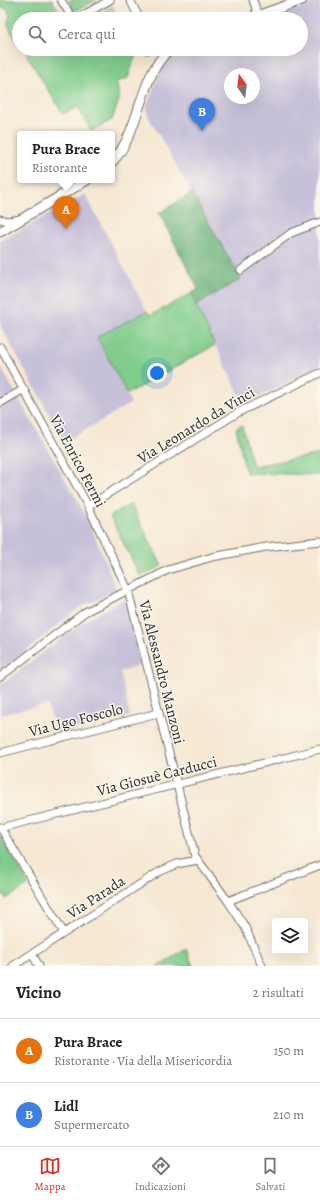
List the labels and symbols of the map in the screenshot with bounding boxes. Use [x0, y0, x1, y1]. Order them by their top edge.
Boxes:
north arrow [224, 68, 260, 104]
pin: B [189, 98, 215, 131]
pin: A [53, 196, 79, 229]
your location [147, 363, 167, 383]
street label: Via Leonardo da Vinci [133, 382, 258, 468]
street label: Via Enrico Fermi [45, 410, 111, 511]
street label: Via Alessandro Manzoni [134, 597, 190, 746]
street label: Via Ugo Foscolo [26, 699, 125, 742]
street label: Via Giosuè Carducci [94, 751, 219, 801]
street label: Via Parada [62, 871, 129, 924]

